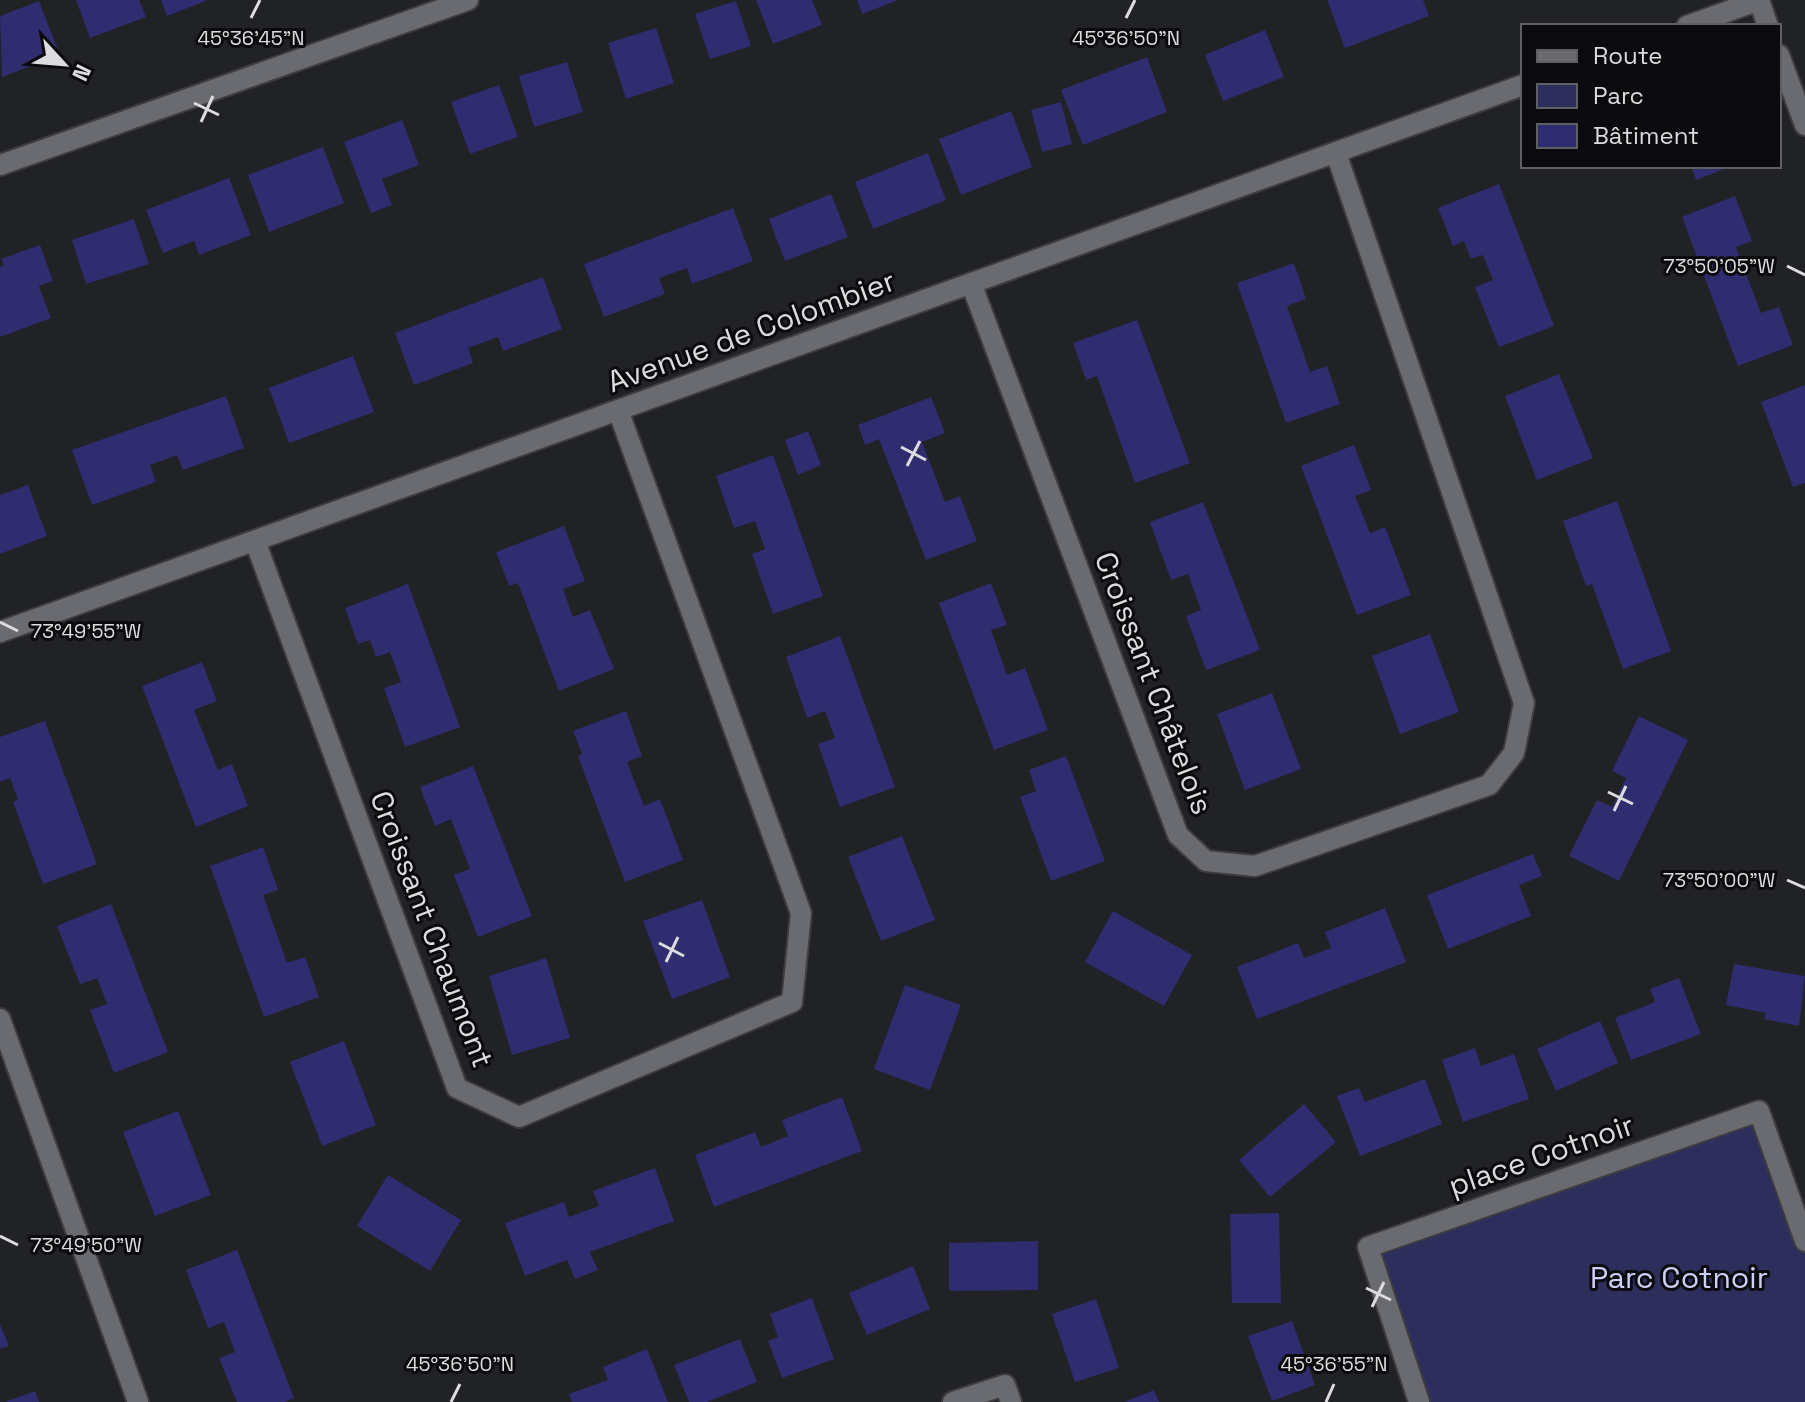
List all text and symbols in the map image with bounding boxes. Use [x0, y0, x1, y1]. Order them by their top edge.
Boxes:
north arrow [24, 24, 104, 104]
legend [1521, 24, 1781, 168]
text: 45°36'45"N [198, 25, 304, 51]
text: 45°36'50"N [1072, 25, 1180, 51]
text: Route [1593, 40, 1662, 71]
text: N [66, 60, 98, 86]
text: Parc [1593, 80, 1644, 111]
text: Bâtiment [1593, 120, 1699, 151]
text: 73°50'05"W [1663, 253, 1775, 279]
street label: Avenue de Colombier [602, 261, 900, 401]
street label: Croissant Châtelois [1086, 546, 1222, 820]
text: 73°49'55"W [31, 618, 141, 644]
street label: Croissant Chaumont [361, 785, 503, 1073]
text: 73°50'00"W [1663, 867, 1775, 893]
street label: place Cotnoir [1443, 1105, 1639, 1205]
text: 73°49'50"W [30, 1232, 142, 1258]
park label: Parc Cotnoir [1590, 1258, 1768, 1297]
text: 45°36'50"N [406, 1351, 514, 1377]
text: 45°36'55"N [1280, 1351, 1388, 1377]

